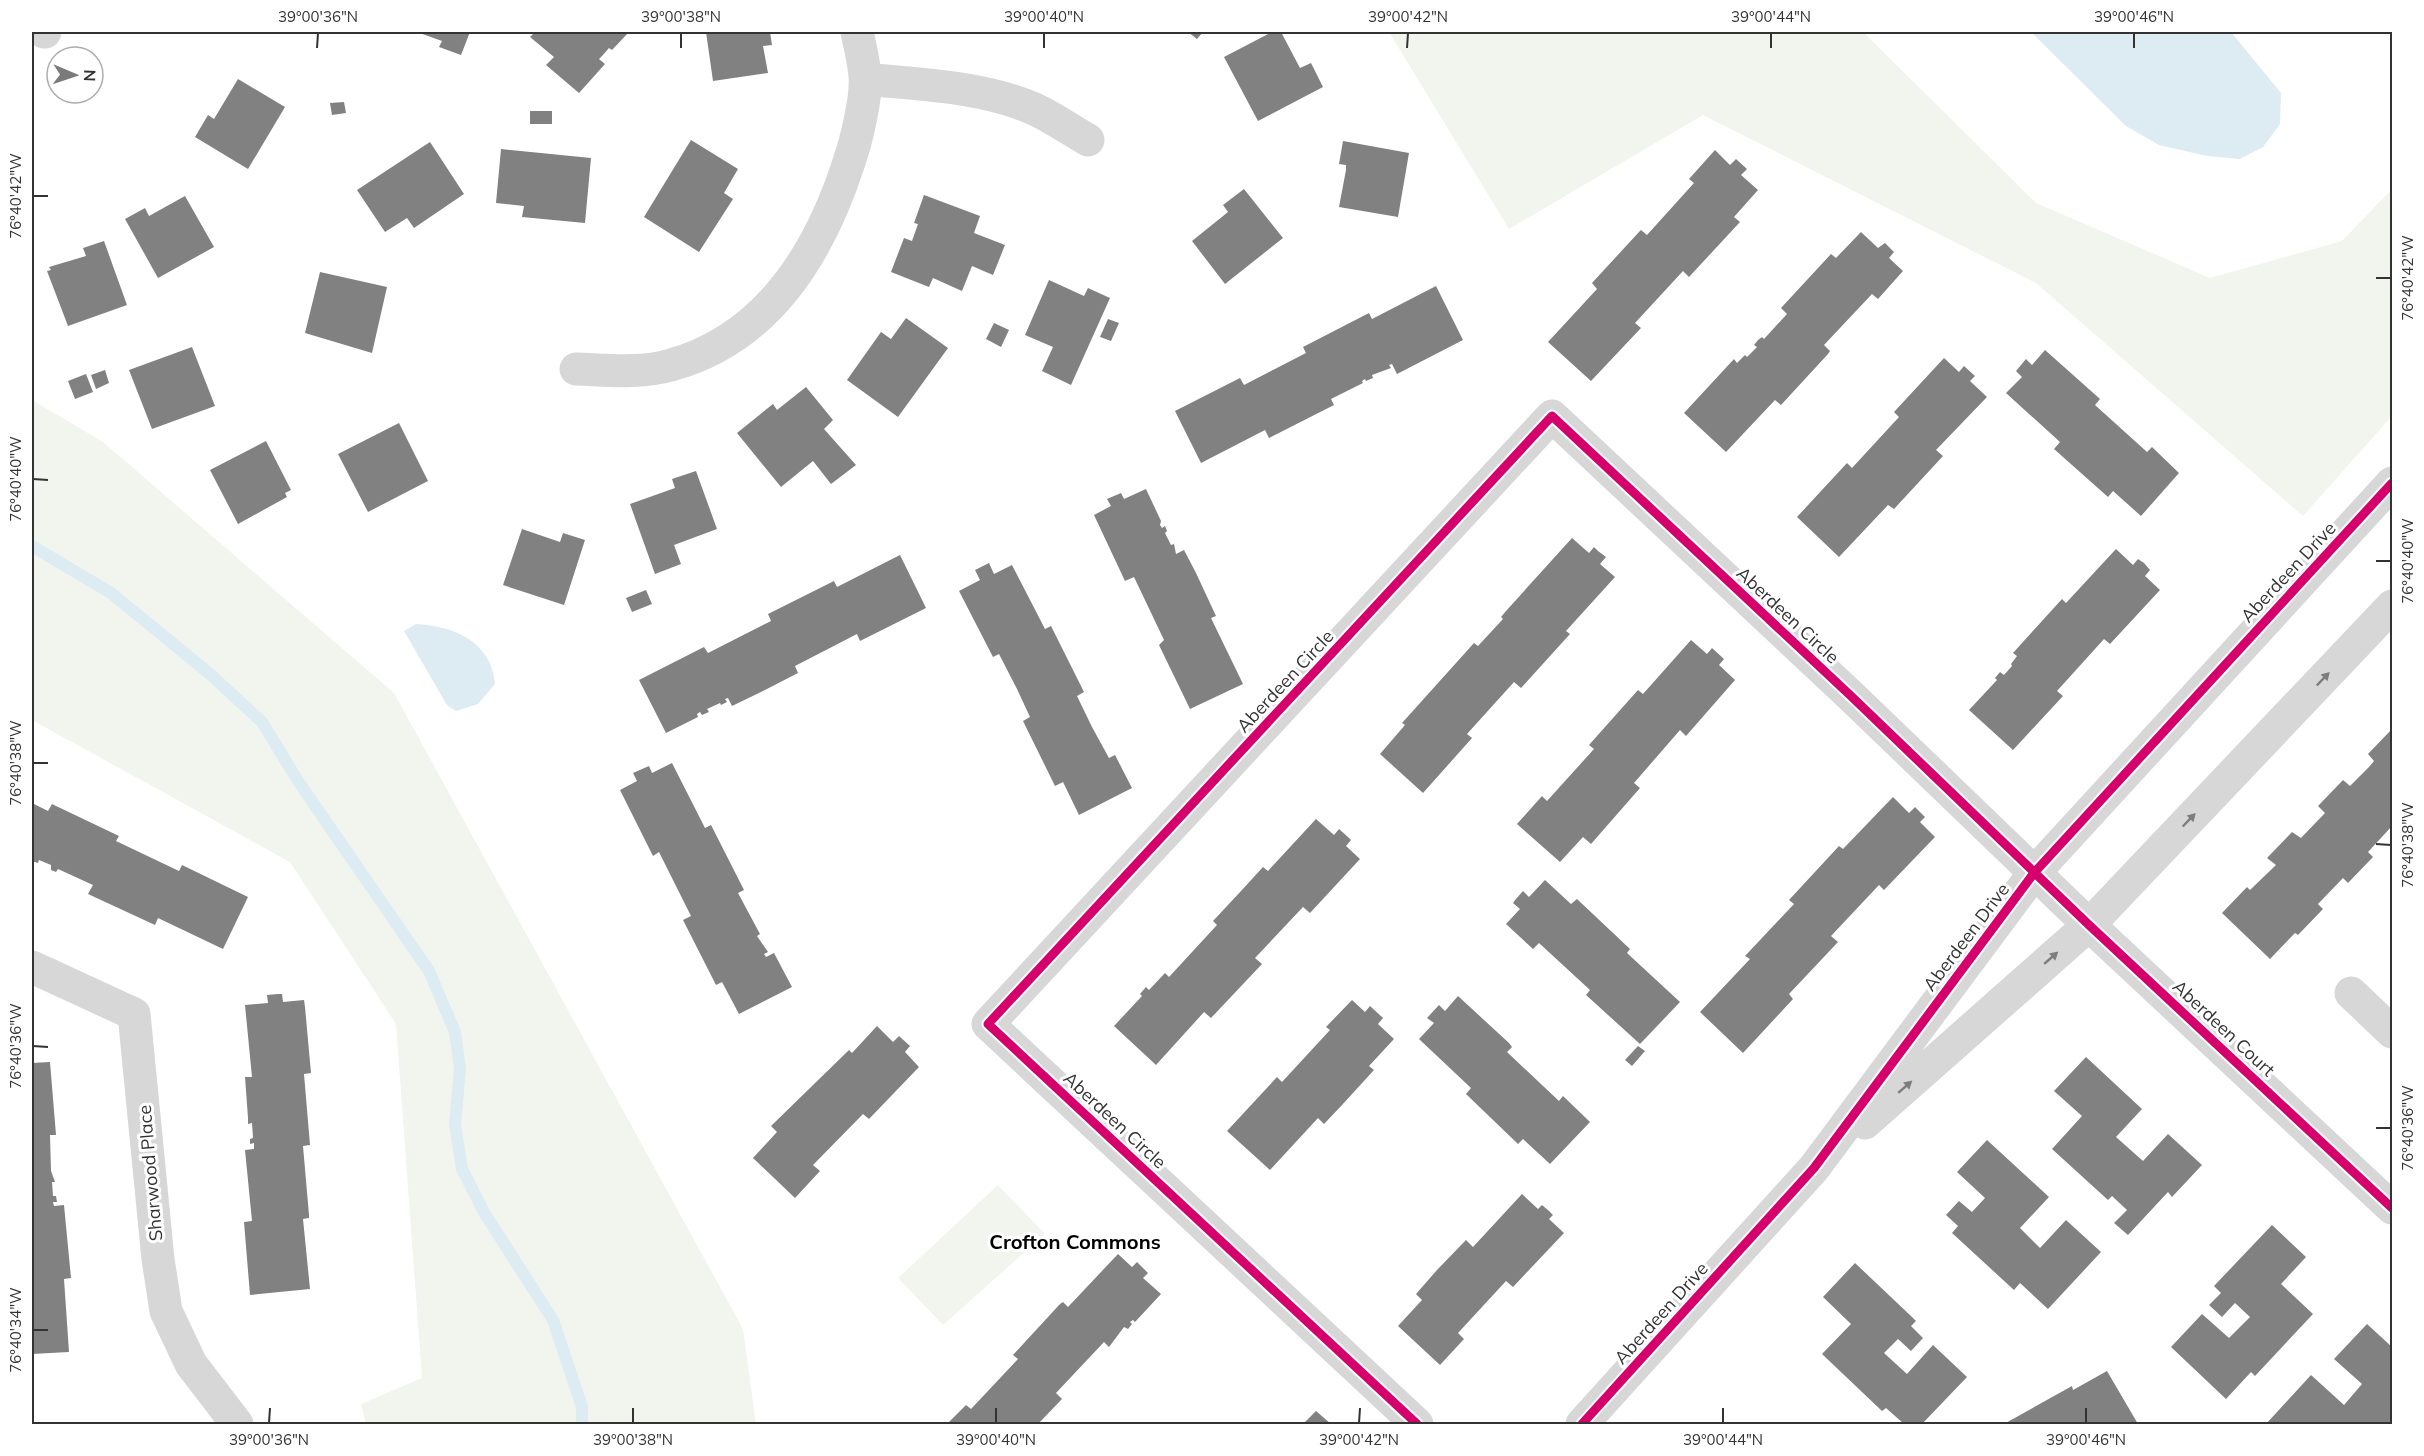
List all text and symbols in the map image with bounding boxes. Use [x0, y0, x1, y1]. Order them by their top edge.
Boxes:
text: 39°00'36"N [278, 7, 358, 26]
text: 39°00'38"N [641, 7, 721, 26]
text: 39°00'40"N [1004, 7, 1084, 26]
text: 39°00'42"N [1368, 7, 1448, 26]
text: 39°00'44"N [1731, 7, 1811, 26]
text: 39°00'46"N [2094, 7, 2174, 26]
north arrow [45, 45, 105, 105]
text: N [80, 69, 100, 82]
text: 76°40'42"W [6, 153, 25, 239]
text: 76°40'42"W [2398, 235, 2417, 321]
text: 76°40'40"W [6, 436, 25, 522]
street label: Aberdeen Drive [2235, 517, 2341, 627]
text: 76°40'40"W [2398, 518, 2417, 604]
street label: Aberdeen Circle [1732, 562, 1844, 668]
street label: Aberdeen Circle [1232, 625, 1338, 737]
one-way arrow [2316, 671, 2330, 686]
text: 76°40'38"W [6, 720, 25, 806]
text: 76°40'38"W [2398, 802, 2417, 888]
one-way arrow [2182, 812, 2196, 827]
street label: Aberdeen Drive [1918, 878, 2014, 996]
one-way arrow [2044, 951, 2059, 965]
street label: Aberdeen Court [2168, 975, 2280, 1081]
text: 76°40'36"W [6, 1003, 25, 1089]
street label: Aberdeen Circle [1059, 1067, 1171, 1173]
one-way arrow [1898, 1080, 1913, 1094]
text: 76°40'36"W [2398, 1085, 2417, 1171]
street label: Sharwood Place [133, 1104, 167, 1242]
district label: Crofton Commons [989, 1229, 1161, 1254]
street label: Aberdeen Drive [1609, 1257, 1713, 1369]
text: 76°40'34"W [6, 1287, 25, 1373]
text: 39°00'36"N [229, 1430, 309, 1449]
text: 39°00'38"N [593, 1430, 673, 1449]
text: 39°00'40"N [956, 1430, 1036, 1449]
text: 39°00'42"N [1319, 1430, 1399, 1449]
text: 39°00'44"N [1683, 1430, 1763, 1449]
text: 39°00'46"N [2046, 1430, 2126, 1449]

